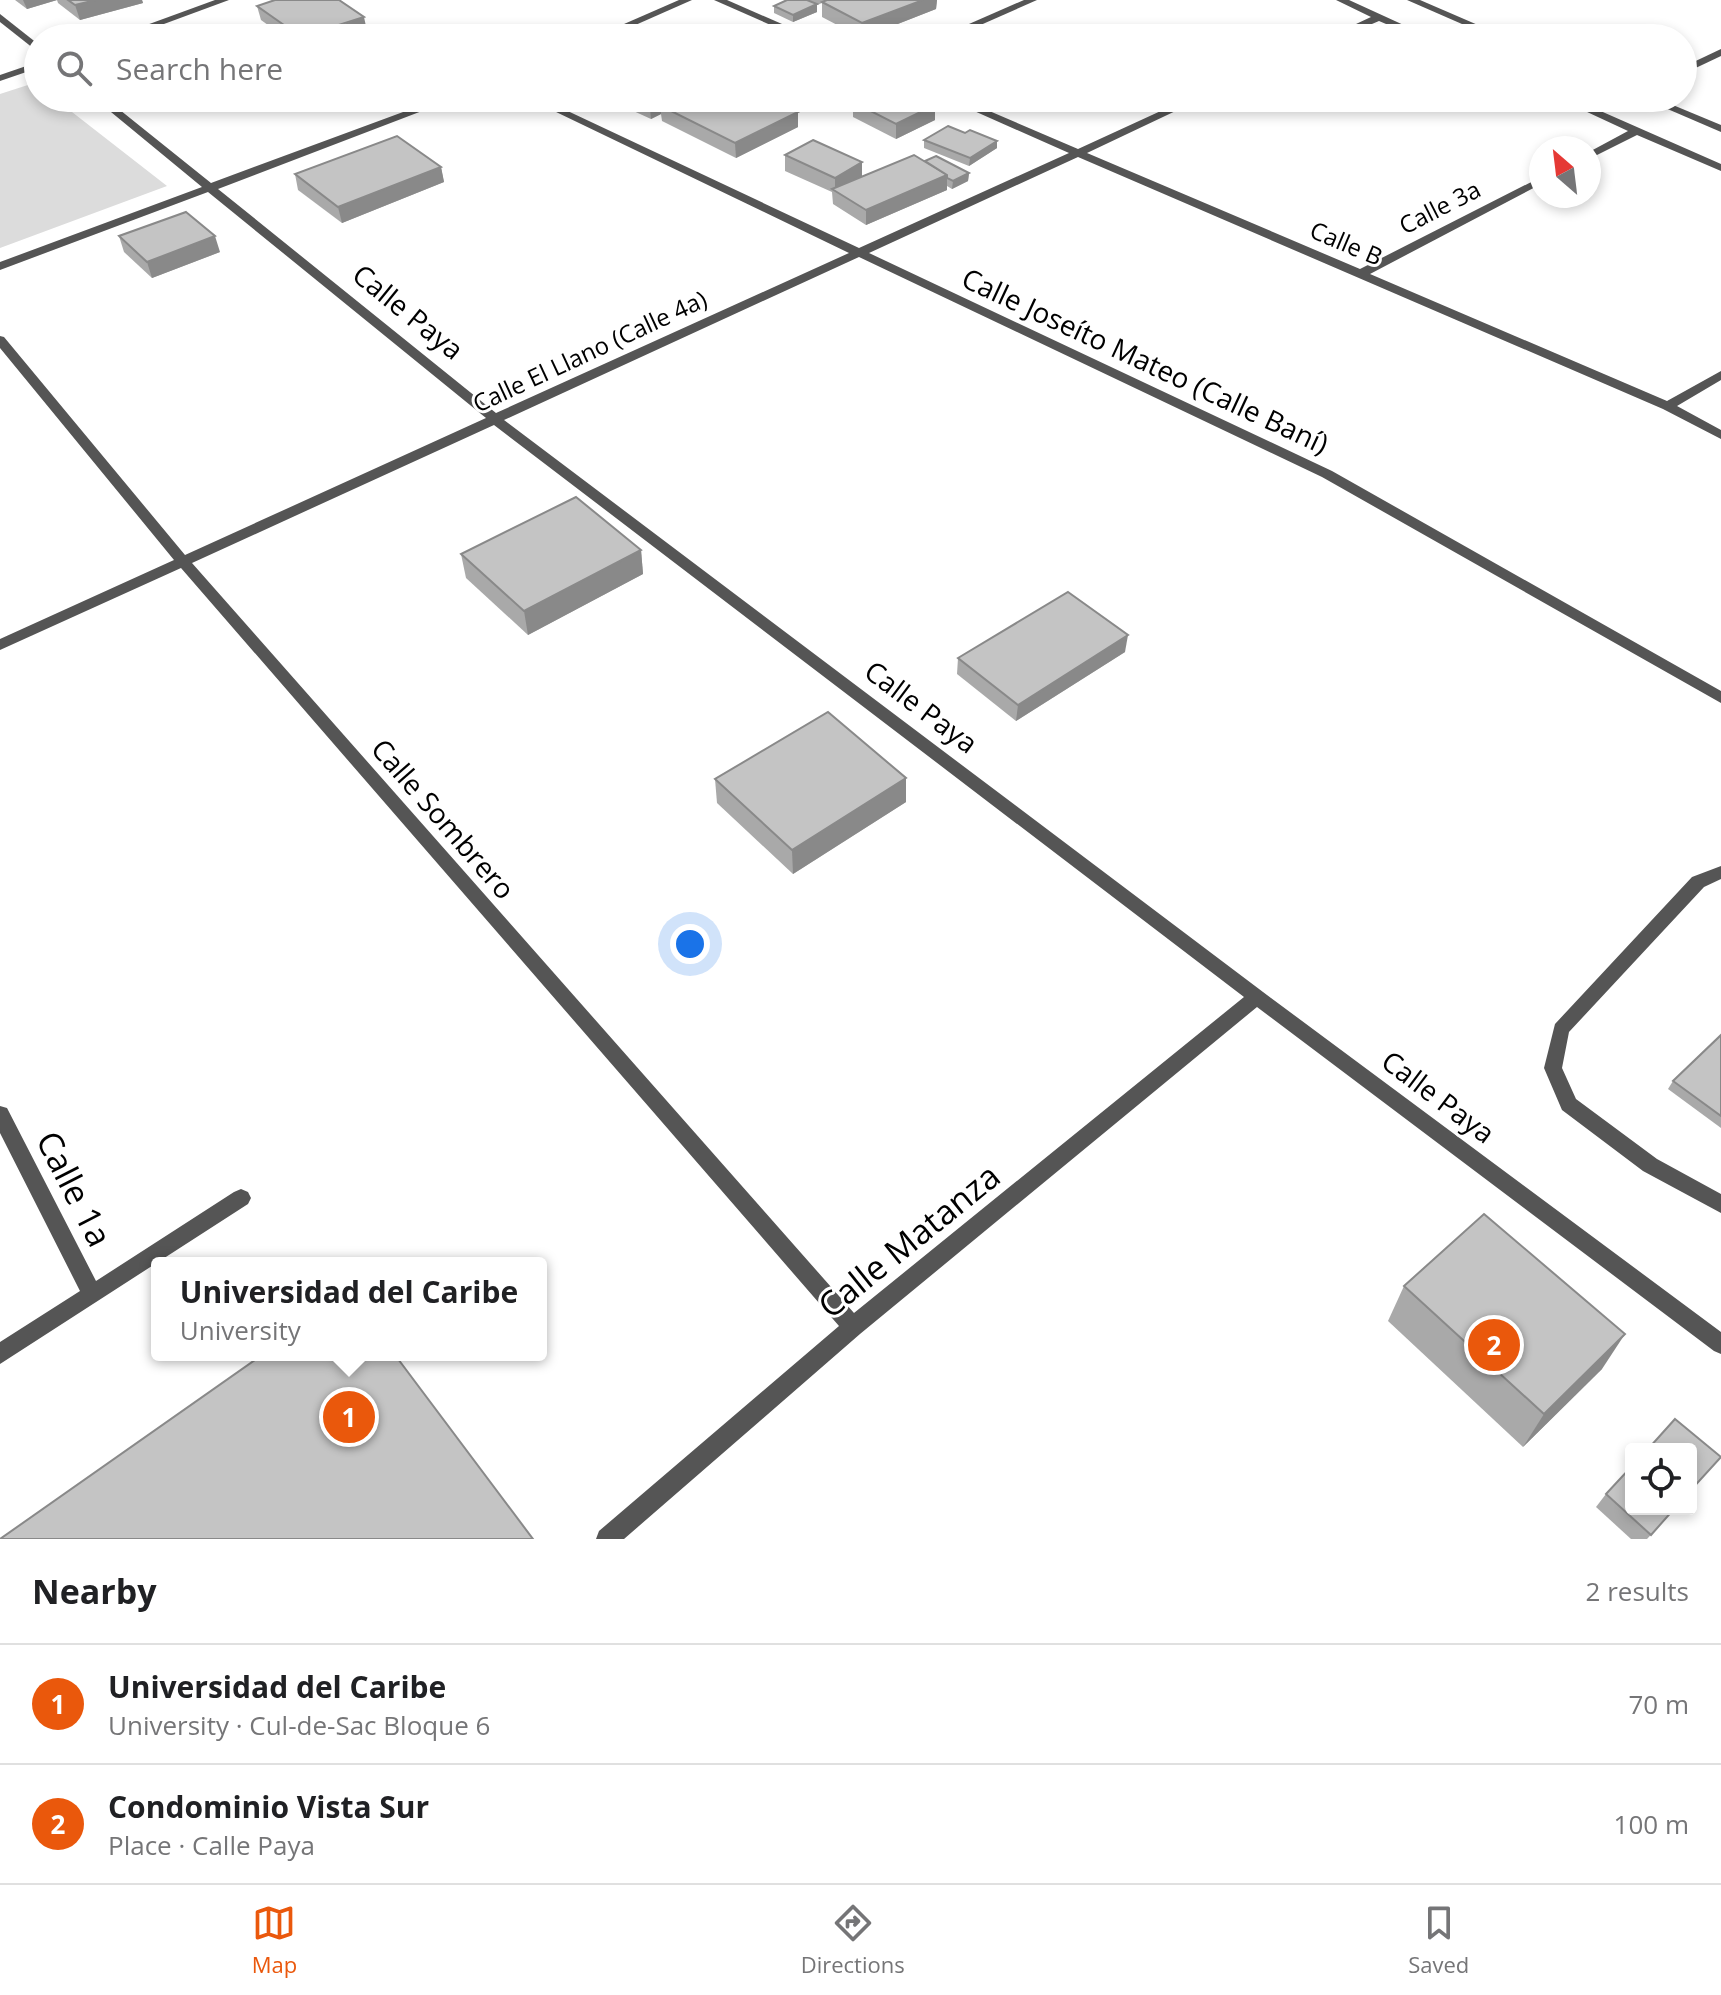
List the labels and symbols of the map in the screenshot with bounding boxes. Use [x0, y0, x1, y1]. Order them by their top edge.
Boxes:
north arrow [1529, 136, 1601, 208]
street label: Calle 3a [1393, 172, 1486, 241]
street label: Calle B [1305, 213, 1388, 273]
street label: Calle Paya [345, 255, 472, 368]
street label: Calle Joseíto Mateo (Calle Baní) [956, 258, 1335, 462]
street label: Calle El Llano (Calle 4a) [467, 282, 712, 419]
street label: Calle Paya [857, 651, 986, 761]
street label: Calle Sombrero [363, 730, 524, 907]
your location [670, 924, 710, 964]
street label: Calle Paya [1374, 1041, 1503, 1151]
street label: Calle 1a [26, 1123, 123, 1254]
street label: Calle Matanza [808, 1153, 1009, 1328]
pin: 2 [1468, 1315, 1520, 1375]
pin: 1 [323, 1387, 375, 1447]

